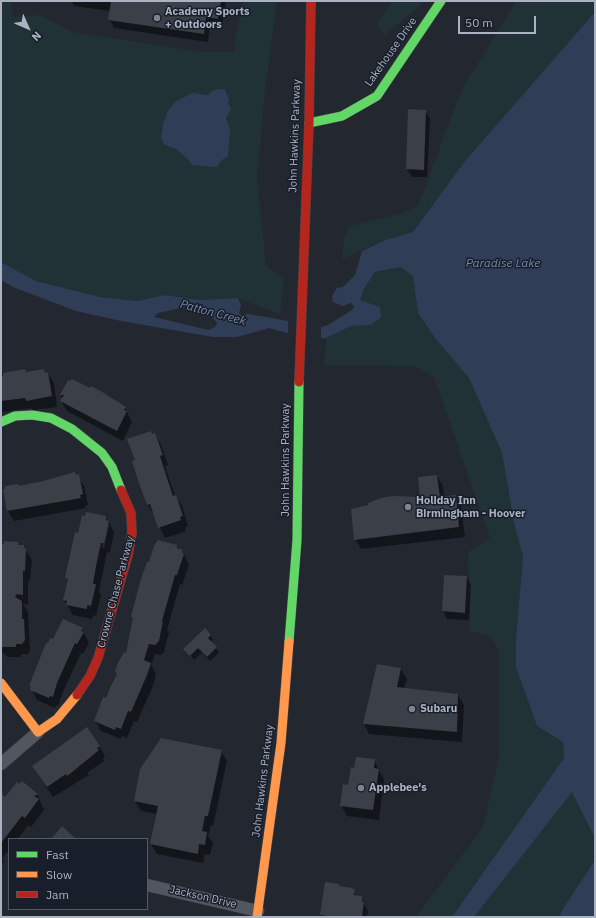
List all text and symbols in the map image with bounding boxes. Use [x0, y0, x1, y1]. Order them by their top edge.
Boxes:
place label: Academy Sports + Outdoors [165, 5, 250, 31]
north arrow [8, 8, 48, 48]
scale bar [460, 8, 538, 34]
marker: Academy Sports + Outdoors [152, 13, 162, 23]
street label: Lakehouse Drive [362, 15, 420, 89]
text: 50 m [465, 15, 493, 30]
text: N [29, 29, 44, 44]
street label: John Hawkins Parkway [286, 79, 304, 193]
water label: Paradise Lake [466, 257, 540, 271]
water label: Patton Creek [178, 297, 248, 329]
street label: John Hawkins Parkway [279, 403, 293, 517]
place label: Holiday Inn Birmingham - Hoover [416, 494, 526, 520]
marker: Holiday Inn Birmingham - Hoover [403, 502, 413, 512]
street label: Crowne Chase Parkway [95, 535, 137, 649]
place label: Subaru [420, 702, 457, 716]
marker: Subaru [407, 704, 417, 714]
street label: John Hawkins Parkway [250, 724, 276, 838]
place label: Applebee's [369, 781, 427, 795]
marker: Applebee's [356, 783, 366, 793]
legend [8, 838, 148, 910]
text: Fast [46, 847, 69, 862]
text: Slow [46, 867, 72, 882]
street label: Jackson Drive [168, 883, 238, 911]
text: Jam [46, 887, 69, 902]

